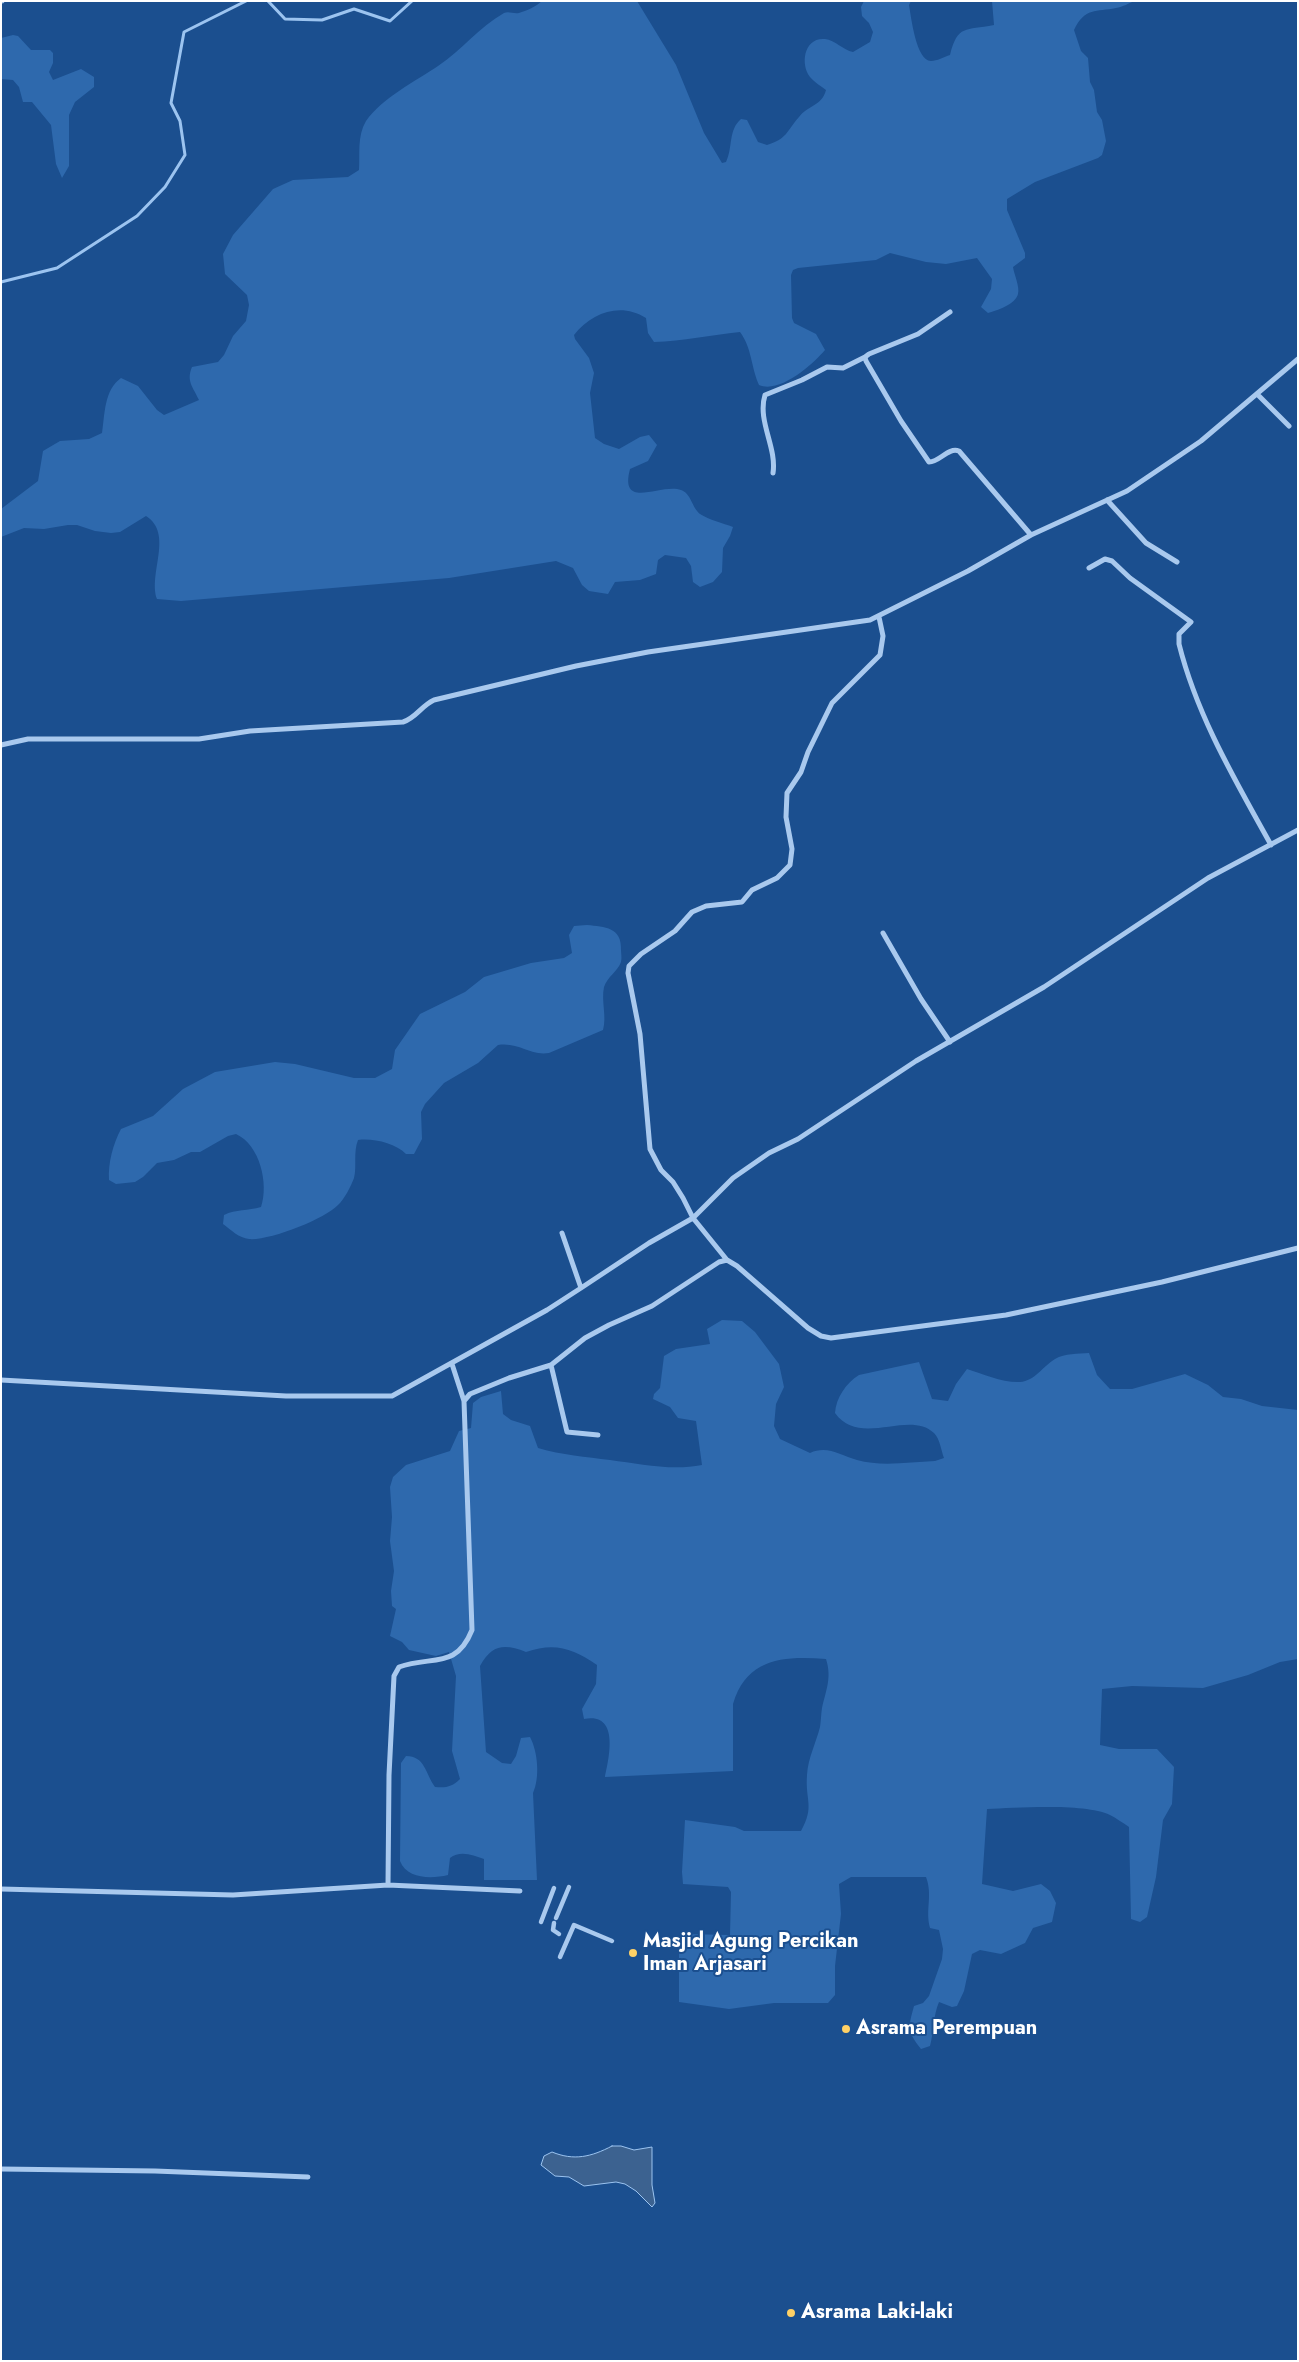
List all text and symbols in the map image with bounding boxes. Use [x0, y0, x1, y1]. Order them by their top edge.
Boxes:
place label: Masjid Agung Percikan Iman Arjasari [643, 1930, 859, 1977]
marker: Masjid Agung Percikan Iman Arjasari [627, 1947, 639, 1959]
place label: Asrama Perempuan [856, 2017, 1037, 2041]
marker: Asrama Perempuan [840, 2023, 852, 2035]
place label: Asrama Laki-laki [801, 2301, 953, 2325]
marker: Asrama Laki-laki [785, 2307, 797, 2319]

